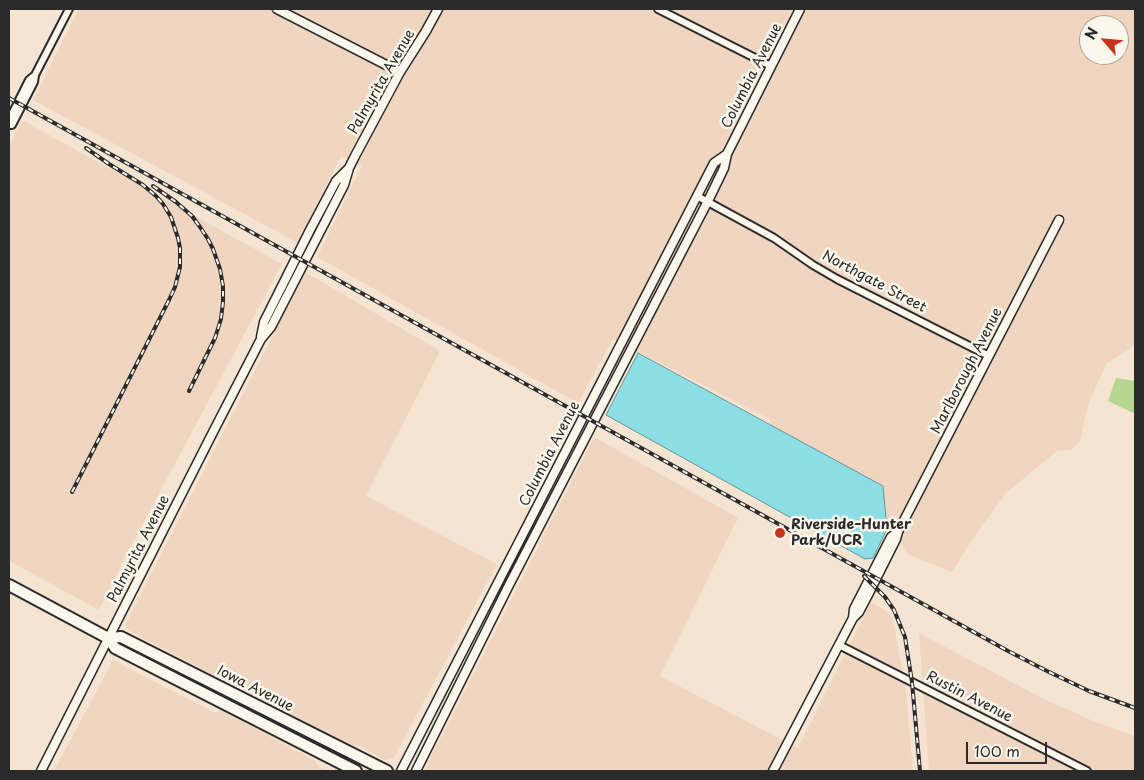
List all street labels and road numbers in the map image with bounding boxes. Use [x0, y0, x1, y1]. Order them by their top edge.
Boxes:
street label: Columbia Avenue [718, 21, 786, 131]
street label: Palmyrita Avenue [345, 27, 419, 137]
street label: Northgate Street [819, 247, 929, 317]
street label: Marlborough Avenue [928, 305, 1006, 437]
street label: Columbia Avenue [516, 399, 584, 509]
street label: Palmyrita Avenue [105, 493, 173, 605]
street label: Iowa Avenue [214, 663, 296, 715]
street label: Rustin Avenue [923, 668, 1015, 726]

